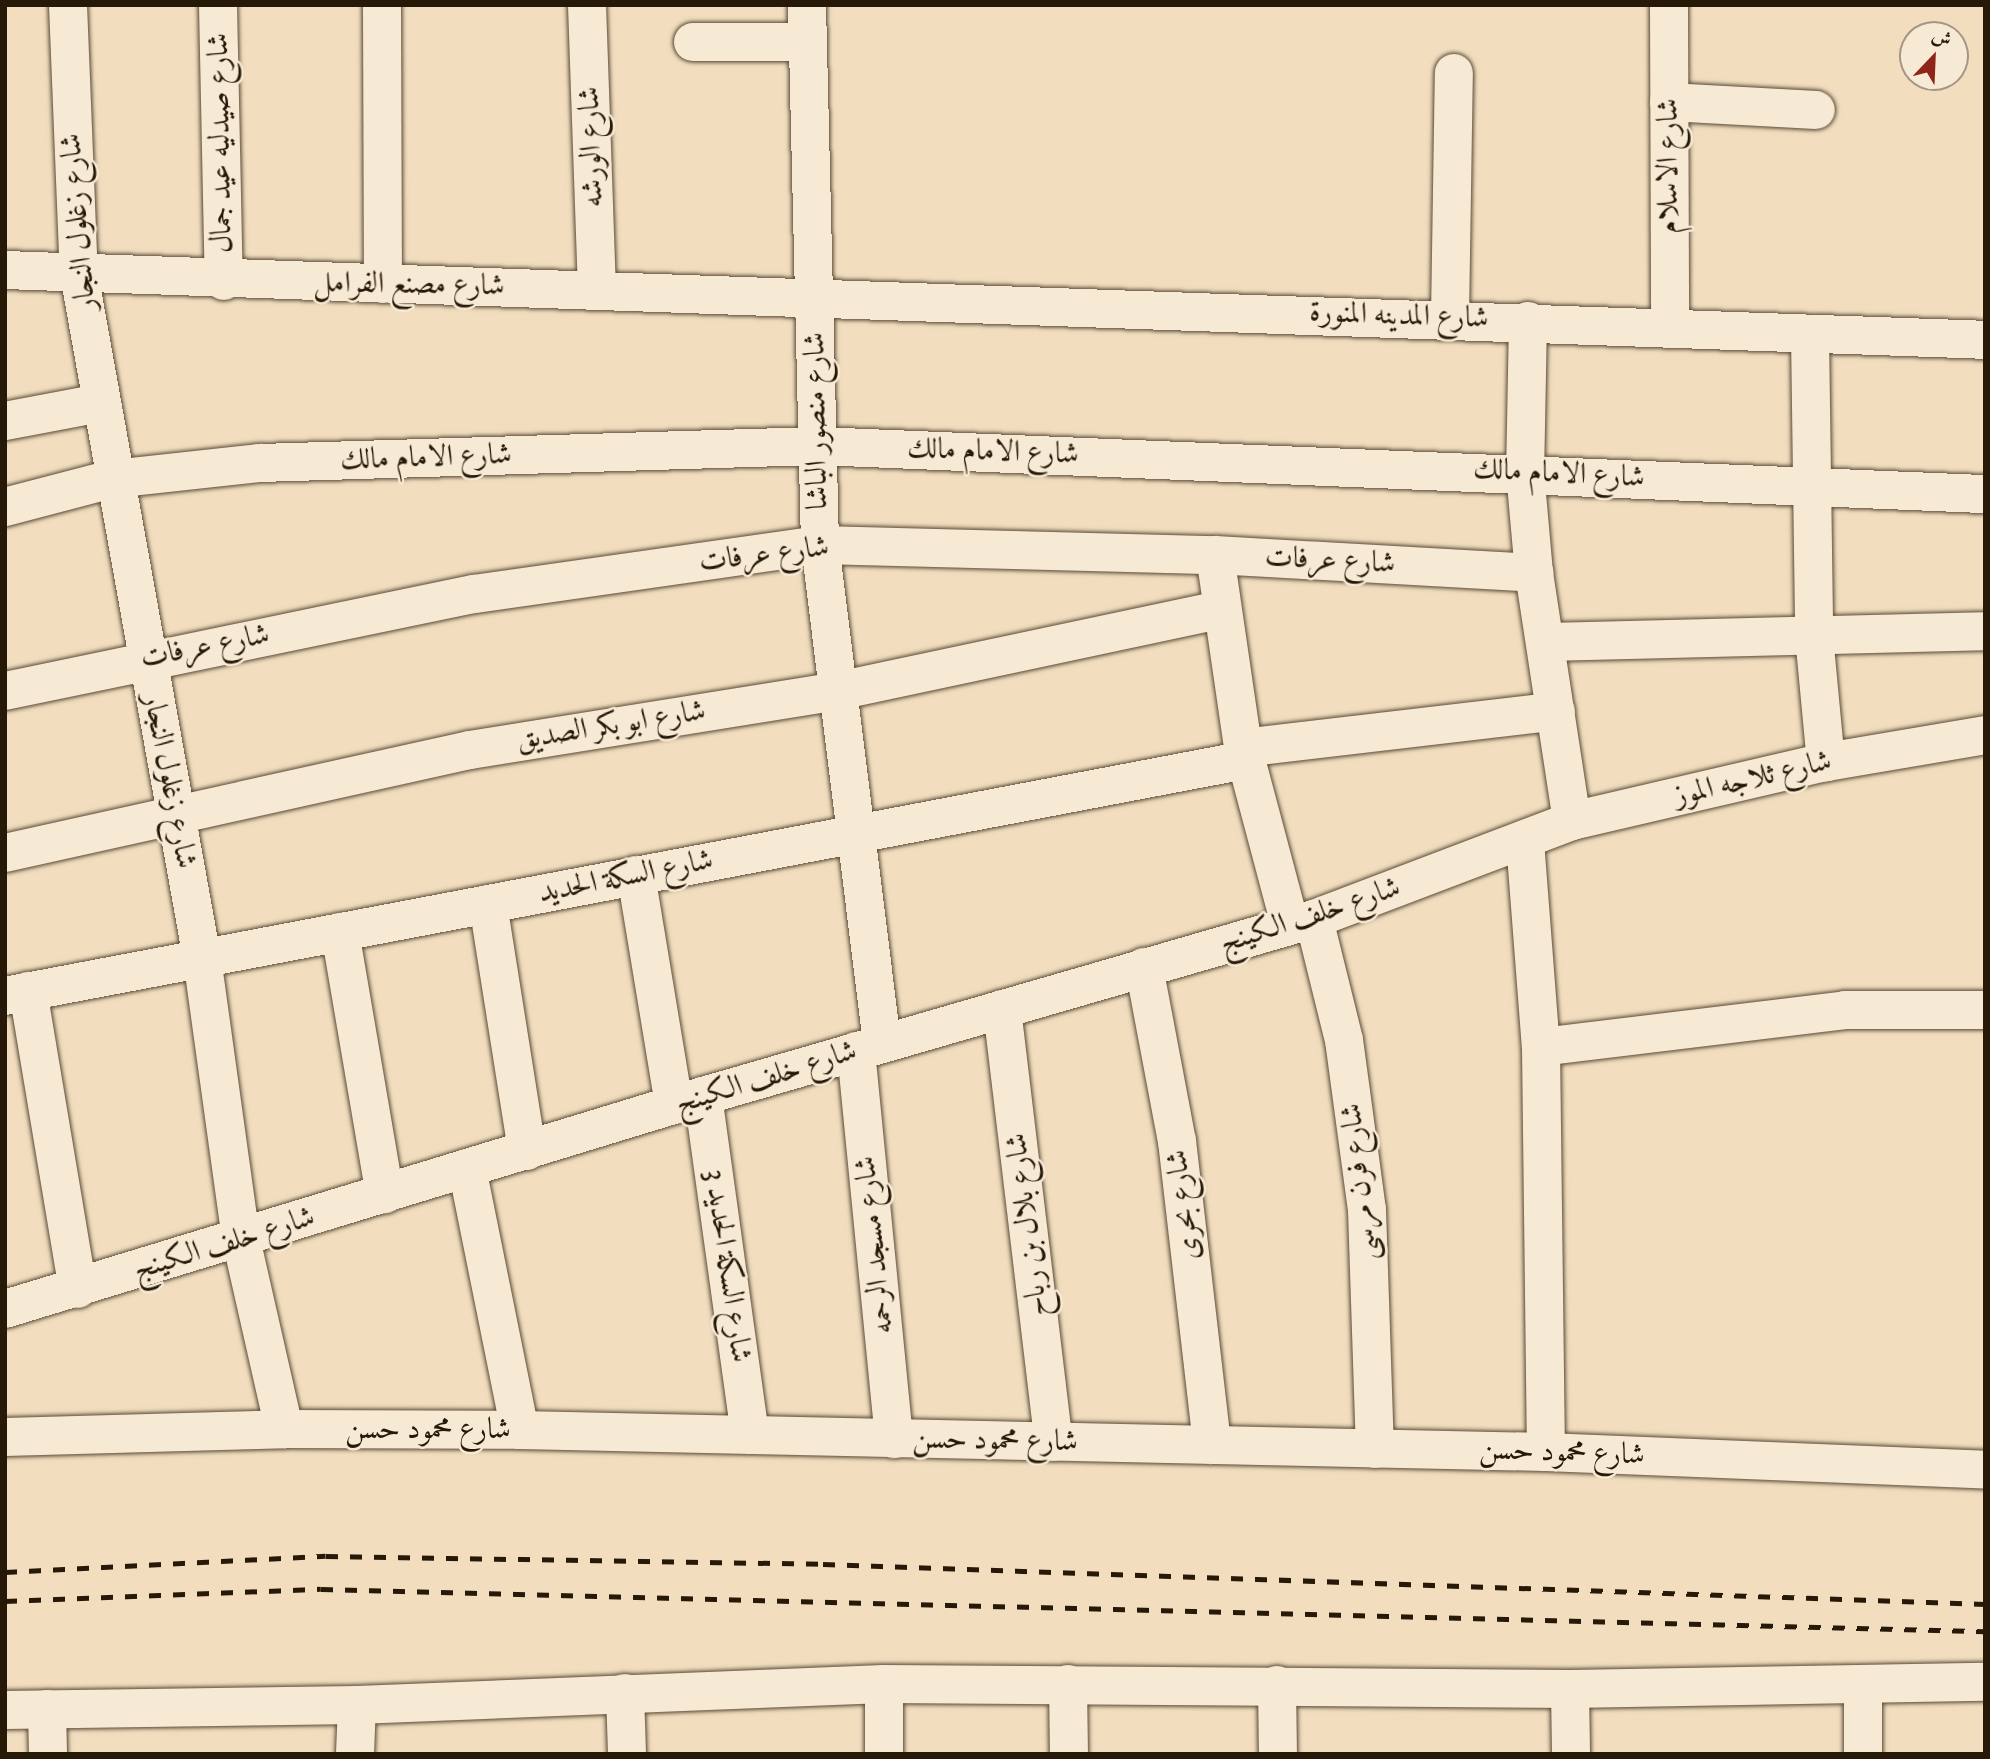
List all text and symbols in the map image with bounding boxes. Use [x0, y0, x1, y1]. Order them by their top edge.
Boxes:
north arrow [1899, 21, 1969, 91]
text: ش [1928, 24, 1955, 52]
street label: شارع صيدليه عيد جمال [201, 33, 241, 253]
street label: شارع الورشه [572, 86, 612, 208]
street label: شارع الاسلام [1651, 98, 1687, 234]
street label: شارع زغلول النجار [53, 132, 105, 312]
street label: شارع مصنع الفرامل [313, 265, 505, 305]
street label: شارع المدينه المنورة [1309, 295, 1489, 337]
street label: شارع منصور الباشا [797, 332, 837, 510]
street label: شارع الامام مالك [907, 431, 1079, 473]
street label: شارع الامام مالك [340, 437, 512, 479]
street label: شارع الامام مالك [1472, 452, 1646, 496]
street label: شارع عرفات [697, 529, 831, 581]
street label: شارع عرفات [1264, 540, 1396, 582]
street label: شارع عرفات [138, 617, 272, 677]
street label: شارع زغلول النجار [134, 690, 204, 872]
street label: شارع ابو بكر الصديق [514, 693, 708, 759]
street label: شارع ثلاجه الموز [1671, 743, 1835, 815]
street label: شارع السكة الحديد [536, 842, 716, 912]
street label: شارع خلف الكينج [1215, 870, 1405, 962]
street label: شارع خلف الكينج [671, 1033, 861, 1123]
street label: شارع فرن مرسى [1334, 1102, 1386, 1262]
street label: شارع بلال بن رباح [999, 1131, 1057, 1319]
street label: شارع بحرى [1159, 1148, 1209, 1262]
street label: شارع مسجد الرحمه [848, 1154, 902, 1336]
street label: شارع السكة الحديد 3 [696, 1167, 758, 1365]
street label: شارع خلف الكينج [129, 1199, 319, 1289]
street label: شارع محمود حسن [345, 1412, 511, 1448]
street label: شارع محمود حسن [912, 1422, 1078, 1460]
street label: شارع محمود حسن [1479, 1432, 1645, 1474]

